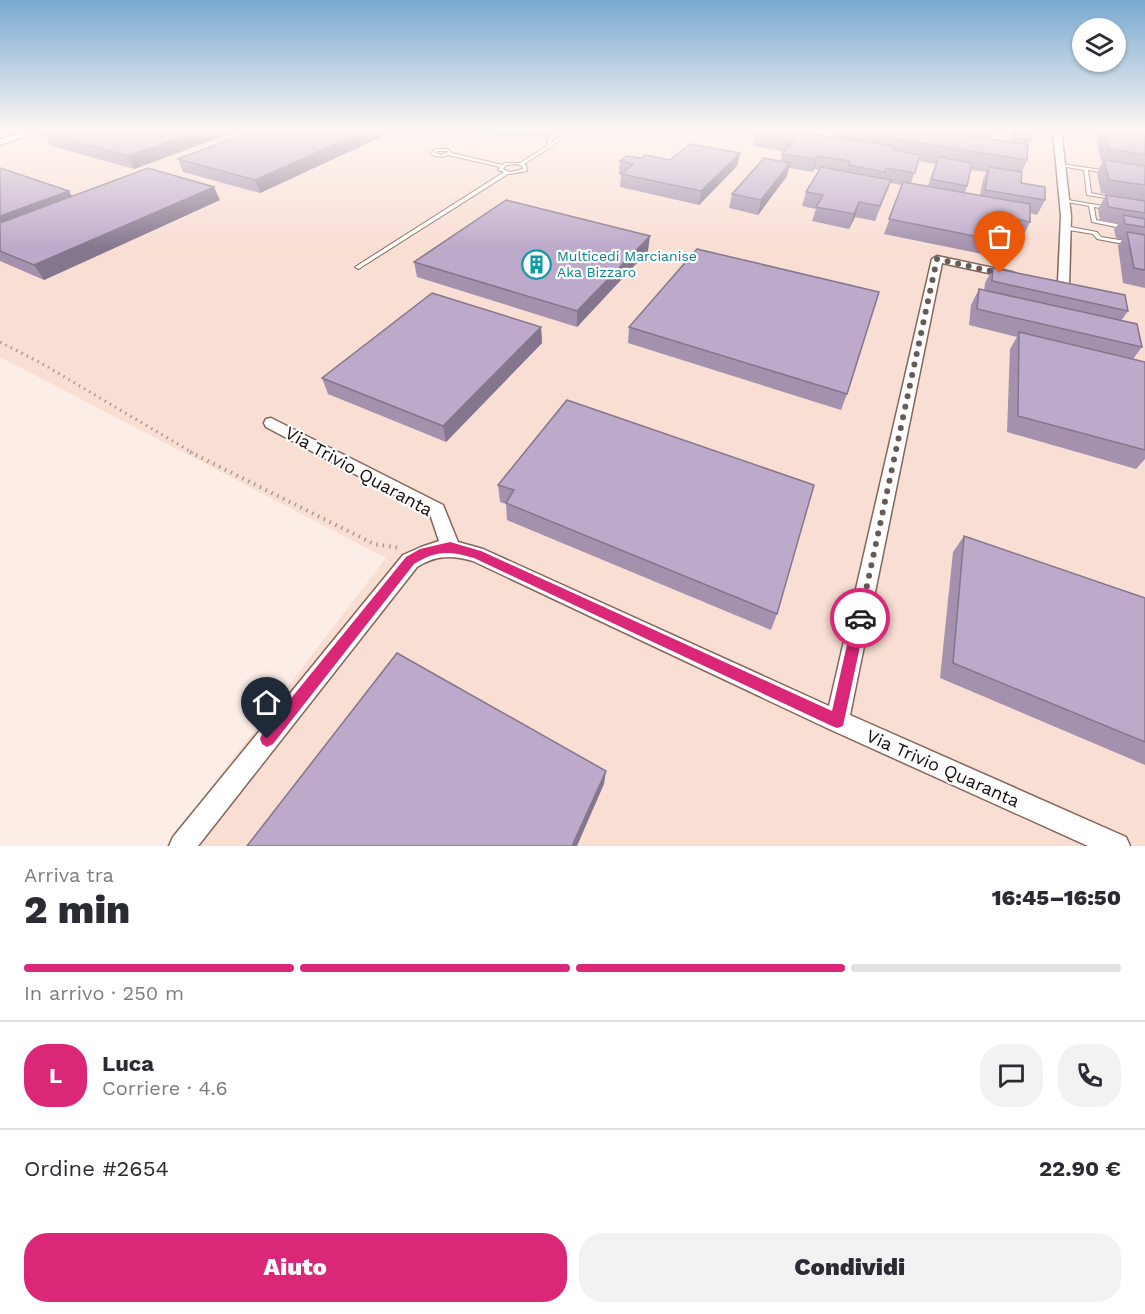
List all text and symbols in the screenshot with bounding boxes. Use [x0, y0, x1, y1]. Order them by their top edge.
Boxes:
map controls [1072, 18, 1126, 72]
button: layers [1072, 18, 1126, 72]
pin [974, 211, 1025, 273]
icon: bag [983, 220, 1016, 253]
building icon: Multicedi Marcianise Aka Bizzaro [520, 248, 552, 280]
place label: Multicedi Marcianise Aka Bizzaro [557, 248, 697, 280]
street label: Via Trivio Quaranta [282, 422, 436, 520]
courier [830, 588, 890, 648]
icon: car [844, 602, 877, 635]
pin [241, 677, 292, 739]
icon: home [250, 686, 283, 719]
street label: Via Trivio Quaranta [863, 725, 1023, 811]
text: Arriva tra [24, 863, 114, 887]
text: 16:45–16:50 [992, 885, 1121, 910]
text: 2 min [24, 887, 130, 932]
text: In arrivo · 250 m [24, 981, 184, 1005]
button: chat [980, 1044, 1043, 1107]
button: phone [1058, 1044, 1121, 1107]
text: Luca [102, 1051, 154, 1076]
text: L [49, 1063, 62, 1088]
text: Corriere · 4.6 [102, 1076, 228, 1100]
text: Ordine #2654 [24, 1156, 169, 1181]
text: 22.90 € [1039, 1156, 1121, 1181]
button: Aiuto [24, 1233, 567, 1302]
button: Condividi [579, 1233, 1121, 1302]

